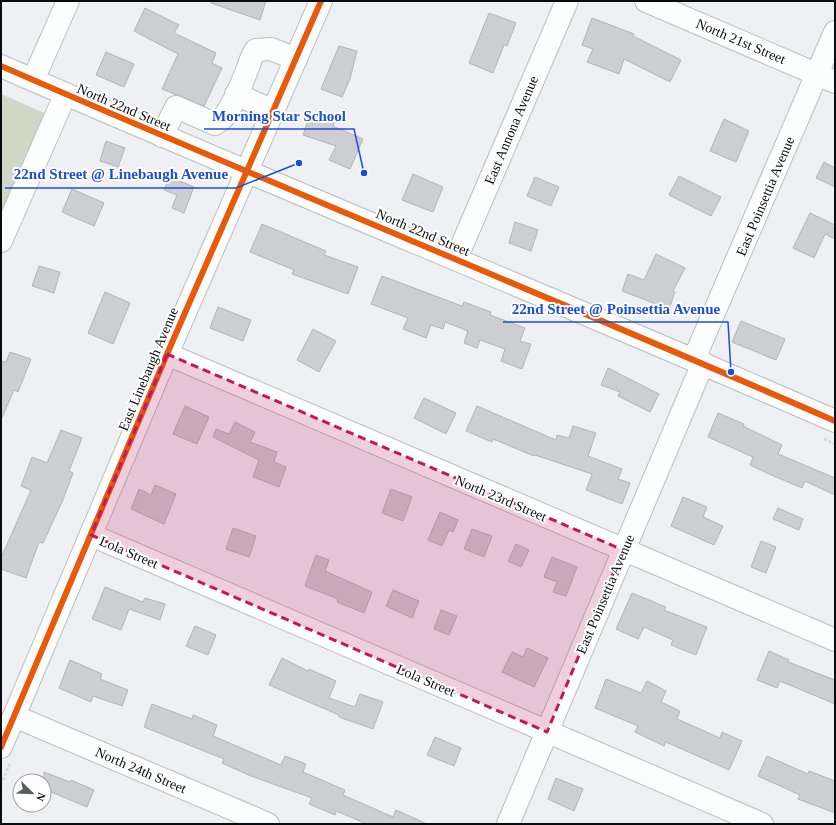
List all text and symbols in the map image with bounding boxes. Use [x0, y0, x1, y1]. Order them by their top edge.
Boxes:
street label: North 21st Street [694, 16, 788, 67]
street label: East Annona Avenue [482, 74, 541, 187]
street label: North 22nd Street [75, 81, 173, 134]
callout: Morning Star School [204, 102, 354, 129]
text: Morning Star School [212, 108, 346, 124]
street label: East Poinsettia Avenue [734, 134, 797, 258]
callout: 22nd Street @ Linebaugh Avenue [5, 161, 236, 188]
text: 22nd Street @ Linebaugh Avenue [14, 166, 228, 182]
street label: North 22nd Street [374, 206, 472, 259]
callout: 22nd Street @ Poinsettia Avenue [503, 295, 728, 322]
text: 22nd Street @ Poinsettia Avenue [512, 301, 721, 317]
street label: East Linebaugh Avenue [116, 305, 181, 433]
street label: North 23rd Street [453, 472, 549, 525]
street label: East Poinsettia Avenue [574, 532, 637, 656]
street label: Lola Street [97, 533, 160, 571]
street label: Lola Street [394, 661, 457, 699]
street label: North 24th Street [93, 745, 189, 796]
north arrow [12, 773, 52, 813]
text: N [34, 791, 48, 803]

